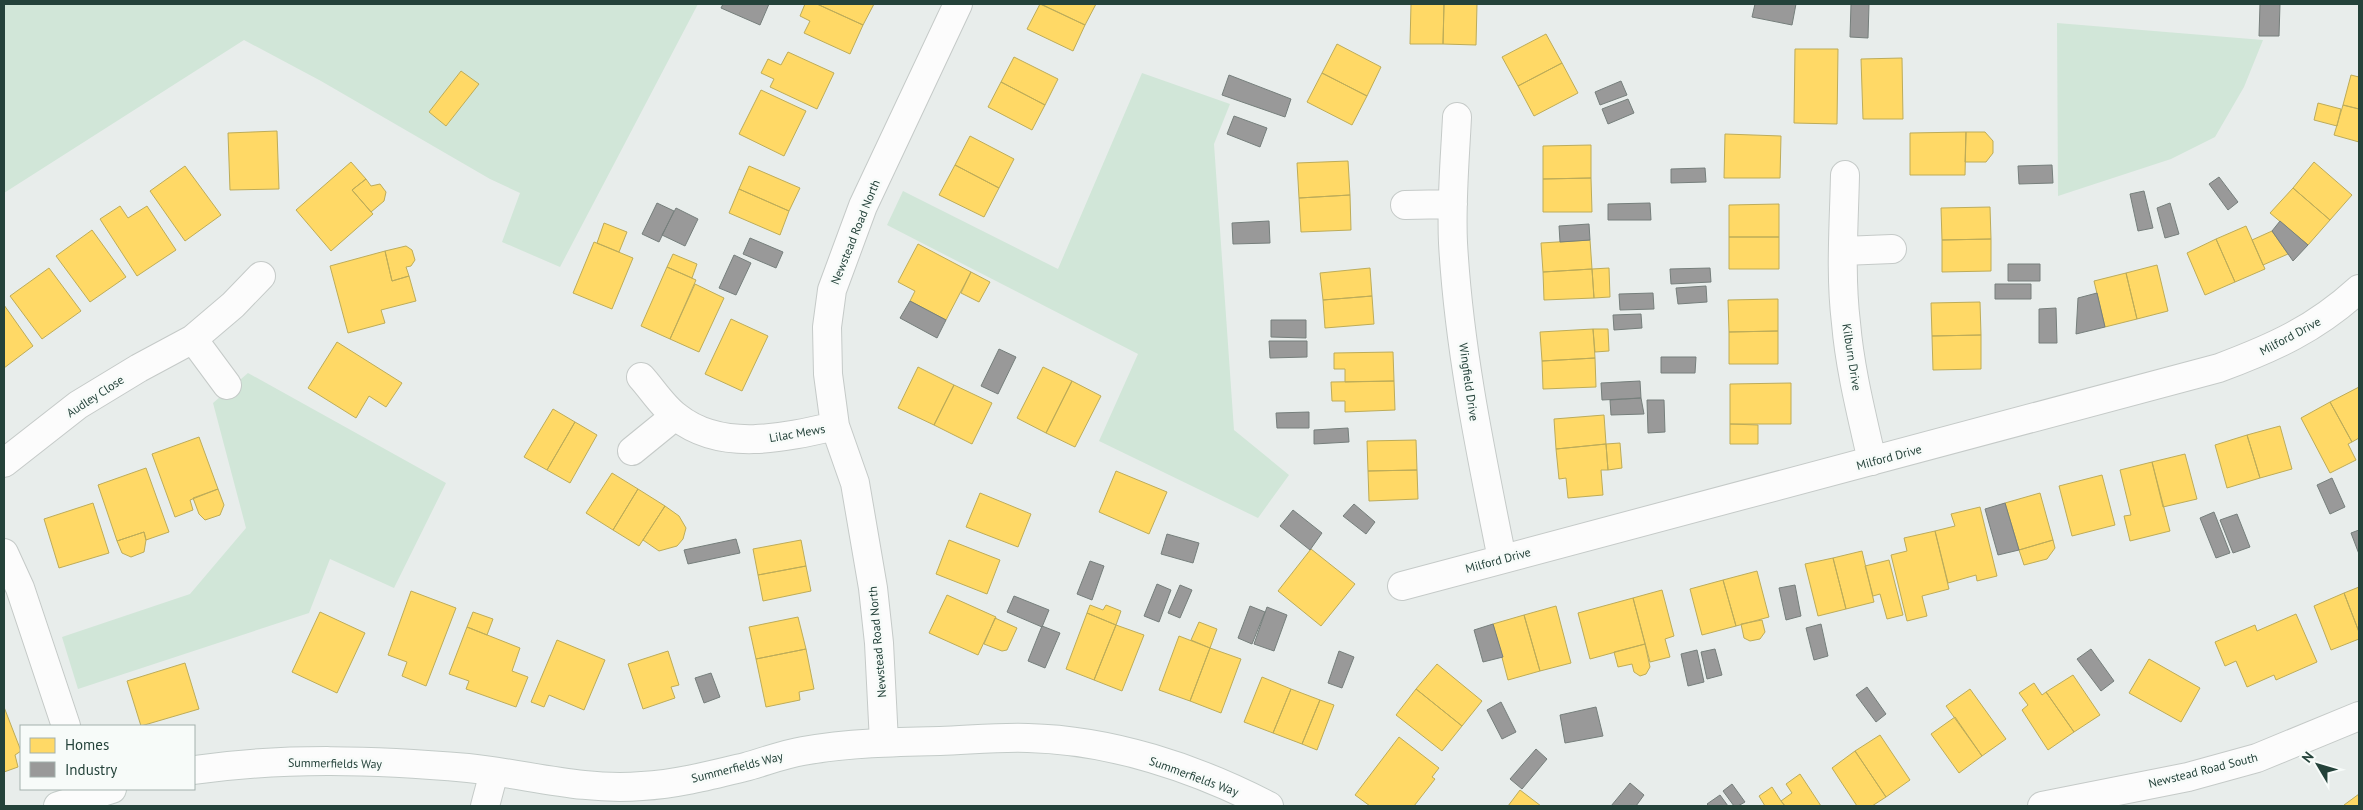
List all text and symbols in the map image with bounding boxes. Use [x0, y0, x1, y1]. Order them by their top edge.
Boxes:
street label: Newstead Road North [827, 177, 883, 287]
street label: Milford Drive [2257, 314, 2323, 358]
street label: Kilburn Drive [1839, 322, 1865, 392]
street label: Wingfield Drive [1456, 342, 1482, 422]
street label: Audley Close [63, 372, 127, 420]
street label: Lilac Mews [768, 421, 826, 445]
street label: Milford Drive [1855, 441, 1923, 473]
street label: Milford Drive [1464, 544, 1532, 576]
street label: Newstead Road North [865, 586, 889, 698]
legend [20, 725, 195, 790]
text: Homes [65, 735, 109, 754]
north arrow [2293, 740, 2343, 790]
street label: Summerfields Way [690, 748, 785, 786]
text: N [2298, 748, 2318, 766]
street label: Newstead Road South [2147, 749, 2259, 791]
street label: Summerfields Way [1147, 753, 1241, 799]
street label: Summerfields Way [288, 755, 383, 771]
text: Industry [65, 760, 117, 779]

